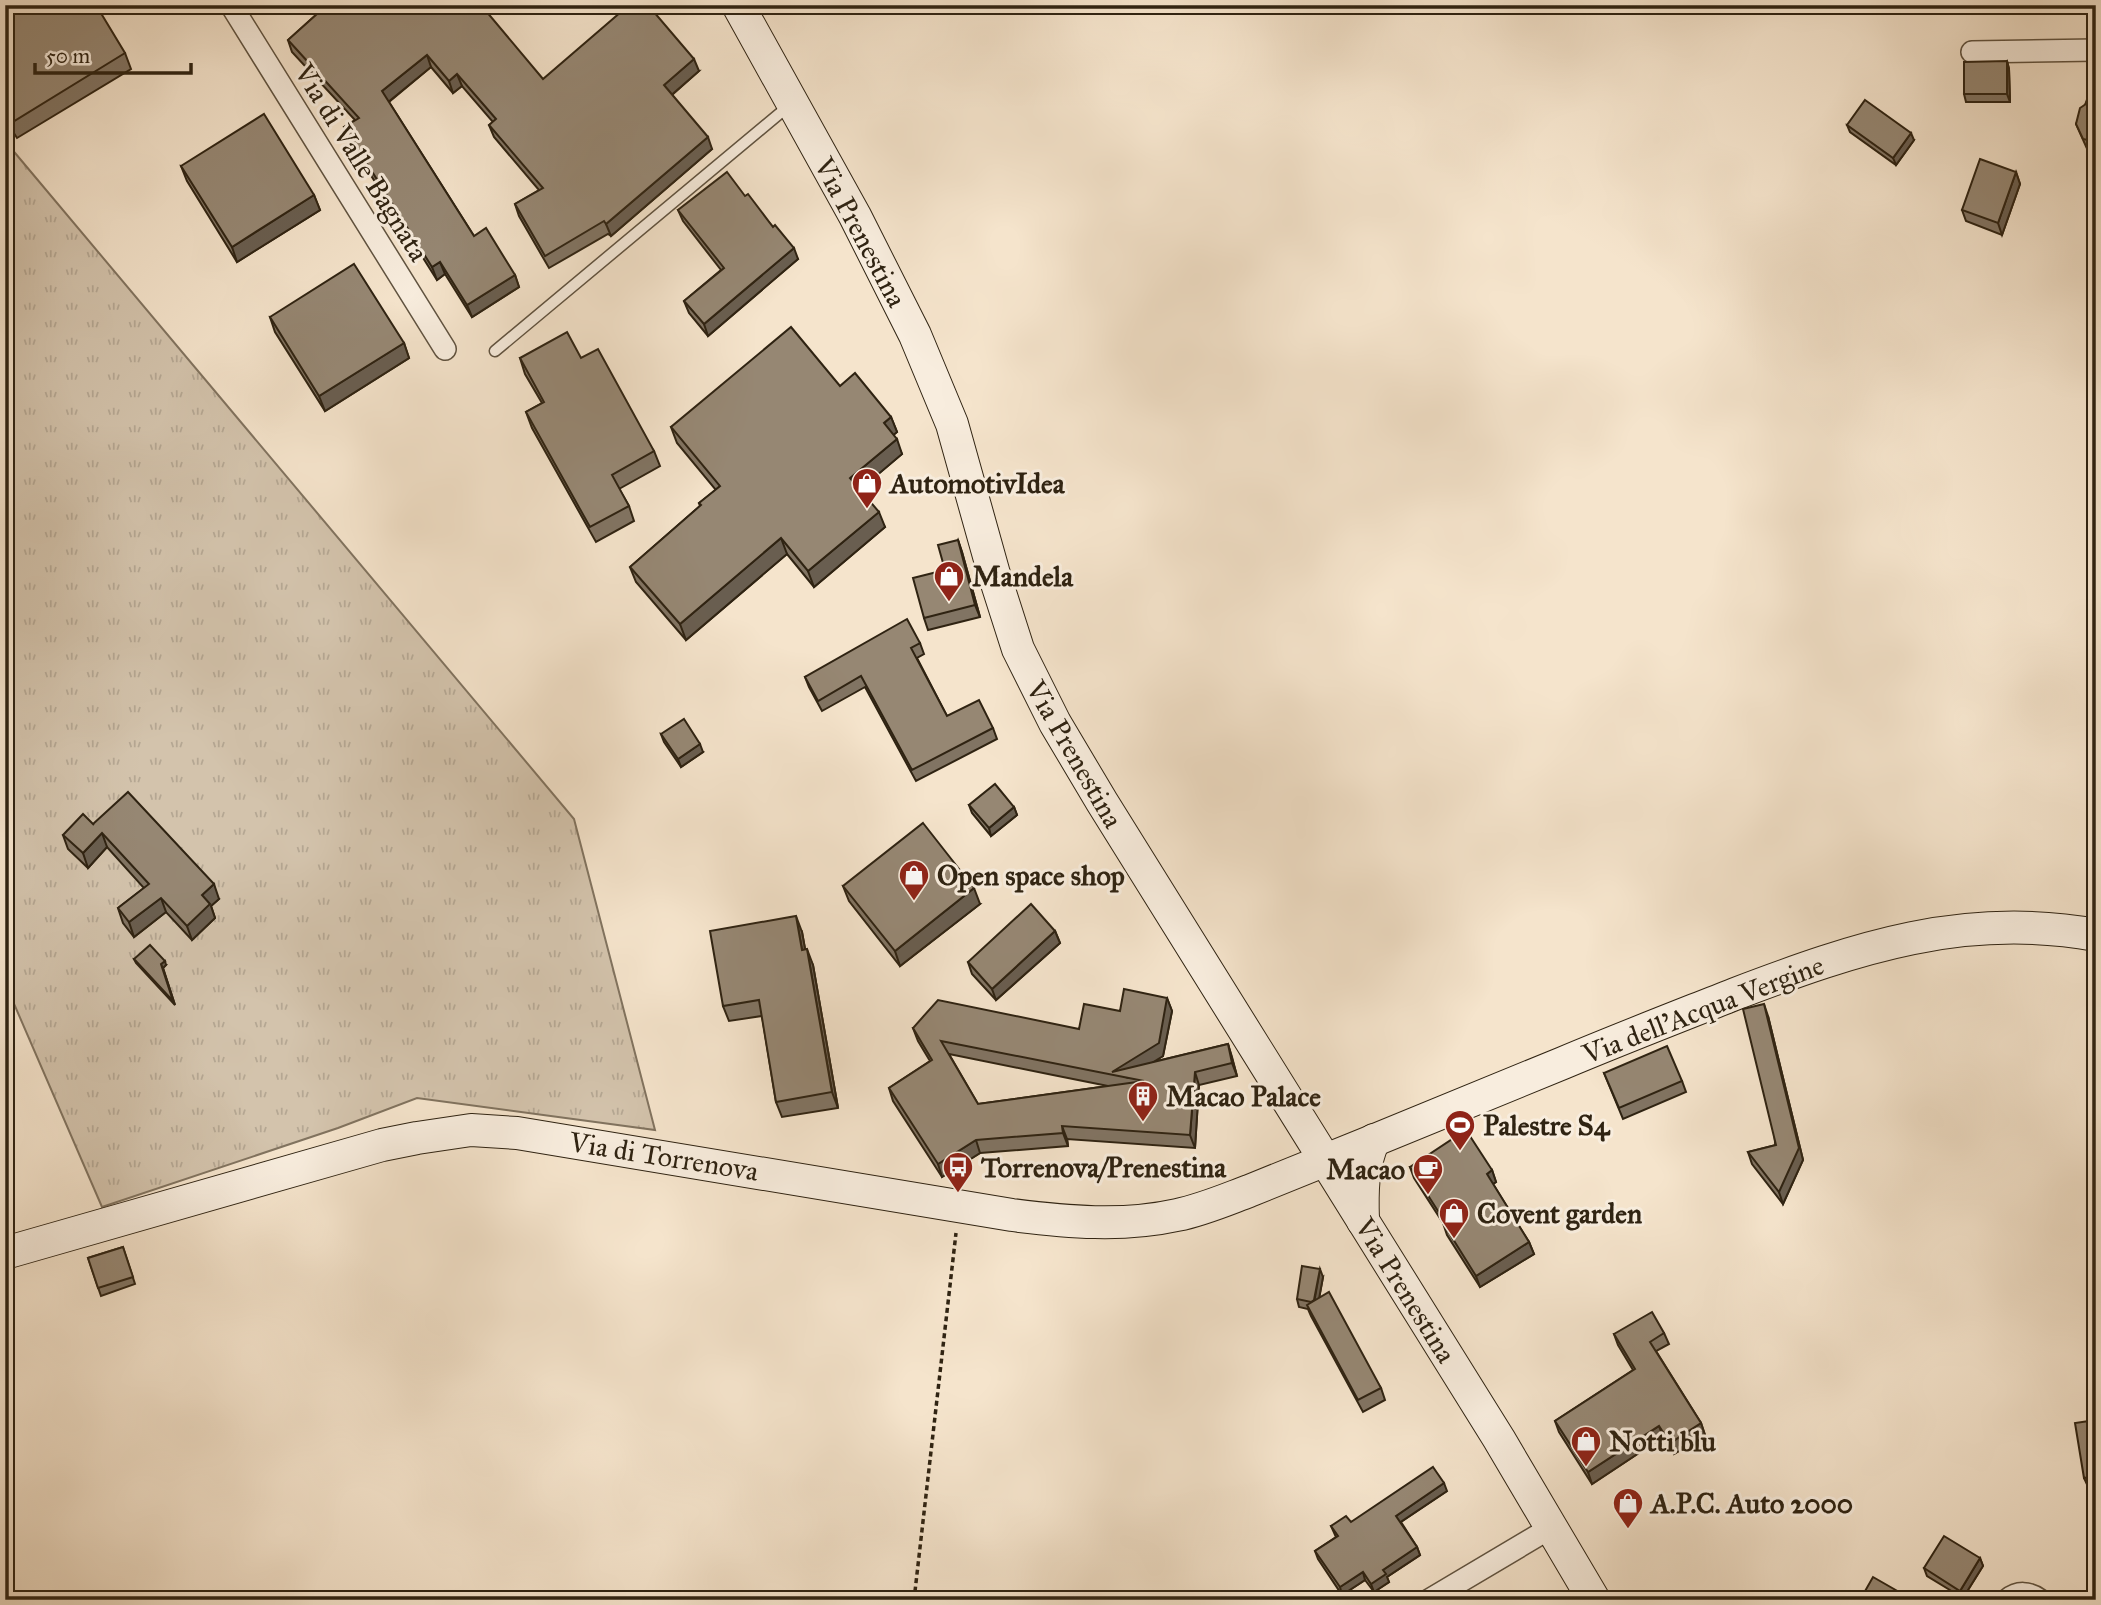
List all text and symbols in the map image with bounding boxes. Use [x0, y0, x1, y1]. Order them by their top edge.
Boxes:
scale bar [35, 32, 191, 76]
text: 50 m [46, 43, 91, 69]
street label: Via di Valle Bagnata [286, 56, 437, 268]
street label: Via Prenestina [806, 151, 915, 313]
shop icon: AutomotivIdea [850, 466, 884, 510]
place label: AutomotivIdea [888, 466, 1066, 501]
shop icon: Mandela [932, 559, 966, 603]
place label: Mandela [972, 559, 1074, 594]
street label: Via Prenestina [1018, 673, 1131, 834]
shop icon: Open space shop [897, 858, 931, 902]
place label: Open space shop [937, 858, 1125, 893]
street label: Via dell'Acqua Vergine [1577, 947, 1829, 1072]
building icon: Macao Palace [1126, 1079, 1160, 1123]
place label: Macao Palace [1166, 1079, 1321, 1114]
sports icon: Palestre S4 [1443, 1108, 1477, 1152]
place label: Palestre S4 [1483, 1108, 1611, 1143]
street label: Via di Torrenova [566, 1124, 761, 1189]
bus stop icon: Torrenova/Prenestina [941, 1150, 975, 1194]
place label: Torrenova/Prenestina [981, 1150, 1227, 1185]
place label: Macao [1326, 1152, 1405, 1187]
cafe icon: Macao [1411, 1152, 1445, 1196]
shop icon: Covent garden [1437, 1196, 1471, 1240]
place label: Covent garden [1477, 1196, 1642, 1231]
street label: Via Prenestina [1347, 1210, 1464, 1369]
shop icon: Notti blu [1569, 1424, 1603, 1468]
place label: Notti blu [1609, 1424, 1716, 1459]
shop icon: A.P.C. Auto 2000 [1611, 1486, 1645, 1530]
place label: A.P.C. Auto 2000 [1649, 1486, 1853, 1521]

